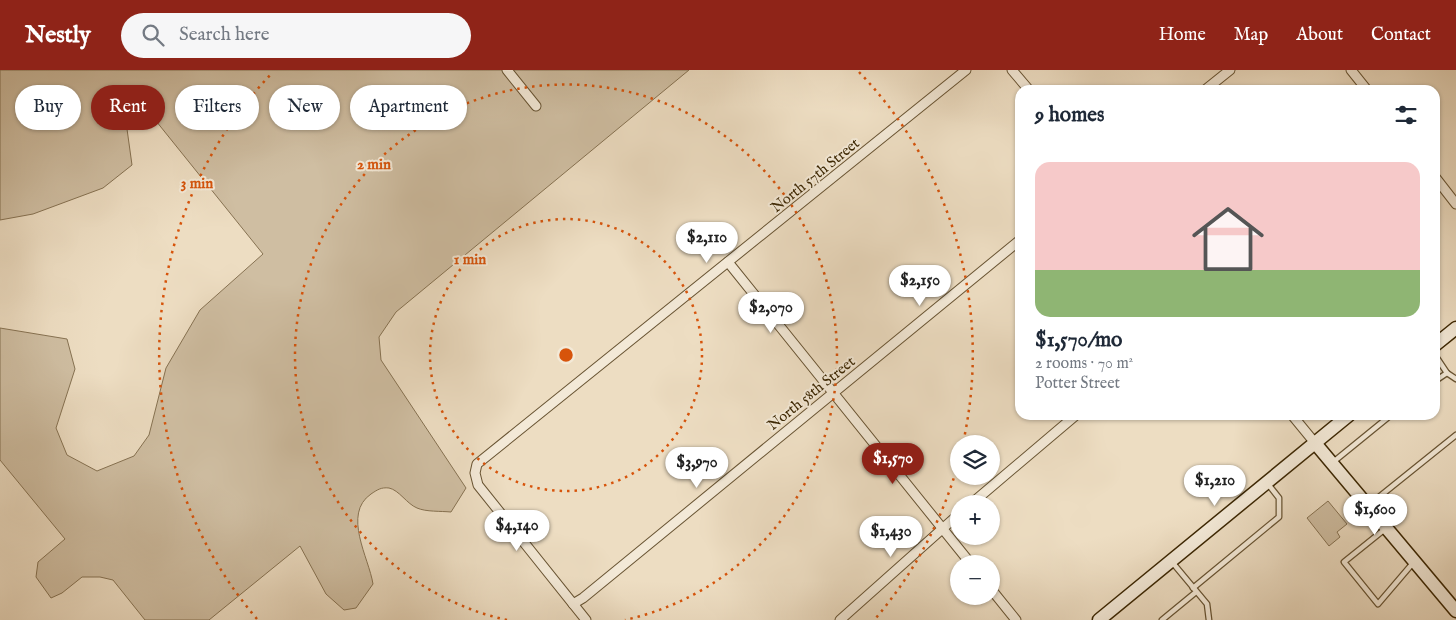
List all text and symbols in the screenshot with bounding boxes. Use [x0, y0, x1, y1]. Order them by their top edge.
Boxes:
search box [121, 13, 471, 58]
text: Nestly [25, 20, 91, 51]
icon: search [139, 21, 167, 49]
text: Search here [179, 23, 269, 47]
text: Home [1159, 24, 1206, 47]
text: Map [1234, 24, 1268, 47]
text: About [1296, 24, 1343, 47]
text: Contact [1371, 24, 1431, 47]
chip: Buy [15, 85, 81, 130]
chip: Rent [91, 85, 165, 130]
chip: Filters [175, 85, 259, 130]
chip: New [269, 85, 340, 130]
chip: Apartment [350, 85, 467, 130]
icon: filters [1392, 101, 1420, 129]
text: 9 homes [1035, 102, 1104, 129]
street label: North 57th Street [767, 134, 864, 217]
text: 2 min [357, 155, 391, 174]
text: 3 min [181, 174, 213, 193]
icon: home [1183, 194, 1273, 284]
pin: $2,110 [666, 222, 748, 264]
text: $2,110 [687, 228, 727, 248]
text: 1 min [454, 250, 486, 269]
pin: $2,150 [879, 264, 961, 307]
text: $2,150 [900, 271, 940, 291]
pin: $2,070 [730, 292, 812, 334]
text: $2,070 [749, 298, 793, 318]
text: $1,570/mo [1035, 327, 1122, 354]
centre of rings [557, 346, 575, 364]
street label: North 58th Street [764, 352, 859, 435]
text: 2 rooms · 70 m² [1035, 354, 1133, 374]
text: Potter Street [1035, 374, 1120, 394]
map controls [950, 435, 1000, 605]
button: layers [950, 435, 1000, 485]
pin: $1,570 [852, 442, 934, 485]
pin: $3,970 [656, 446, 738, 489]
text: $1,570 [873, 449, 913, 469]
text: $3,970 [676, 453, 718, 473]
pin: $1,210 [1174, 464, 1256, 507]
text: $1,210 [1195, 471, 1235, 491]
pin: $1,600 [1334, 494, 1416, 536]
button: + [950, 495, 1000, 545]
text: $1,600 [1354, 500, 1396, 520]
pin: $4,140 [476, 510, 558, 552]
text: $4,140 [495, 516, 539, 536]
pin: $1,430 [850, 516, 932, 558]
text: $1,430 [870, 522, 912, 542]
button: − [950, 555, 1000, 605]

